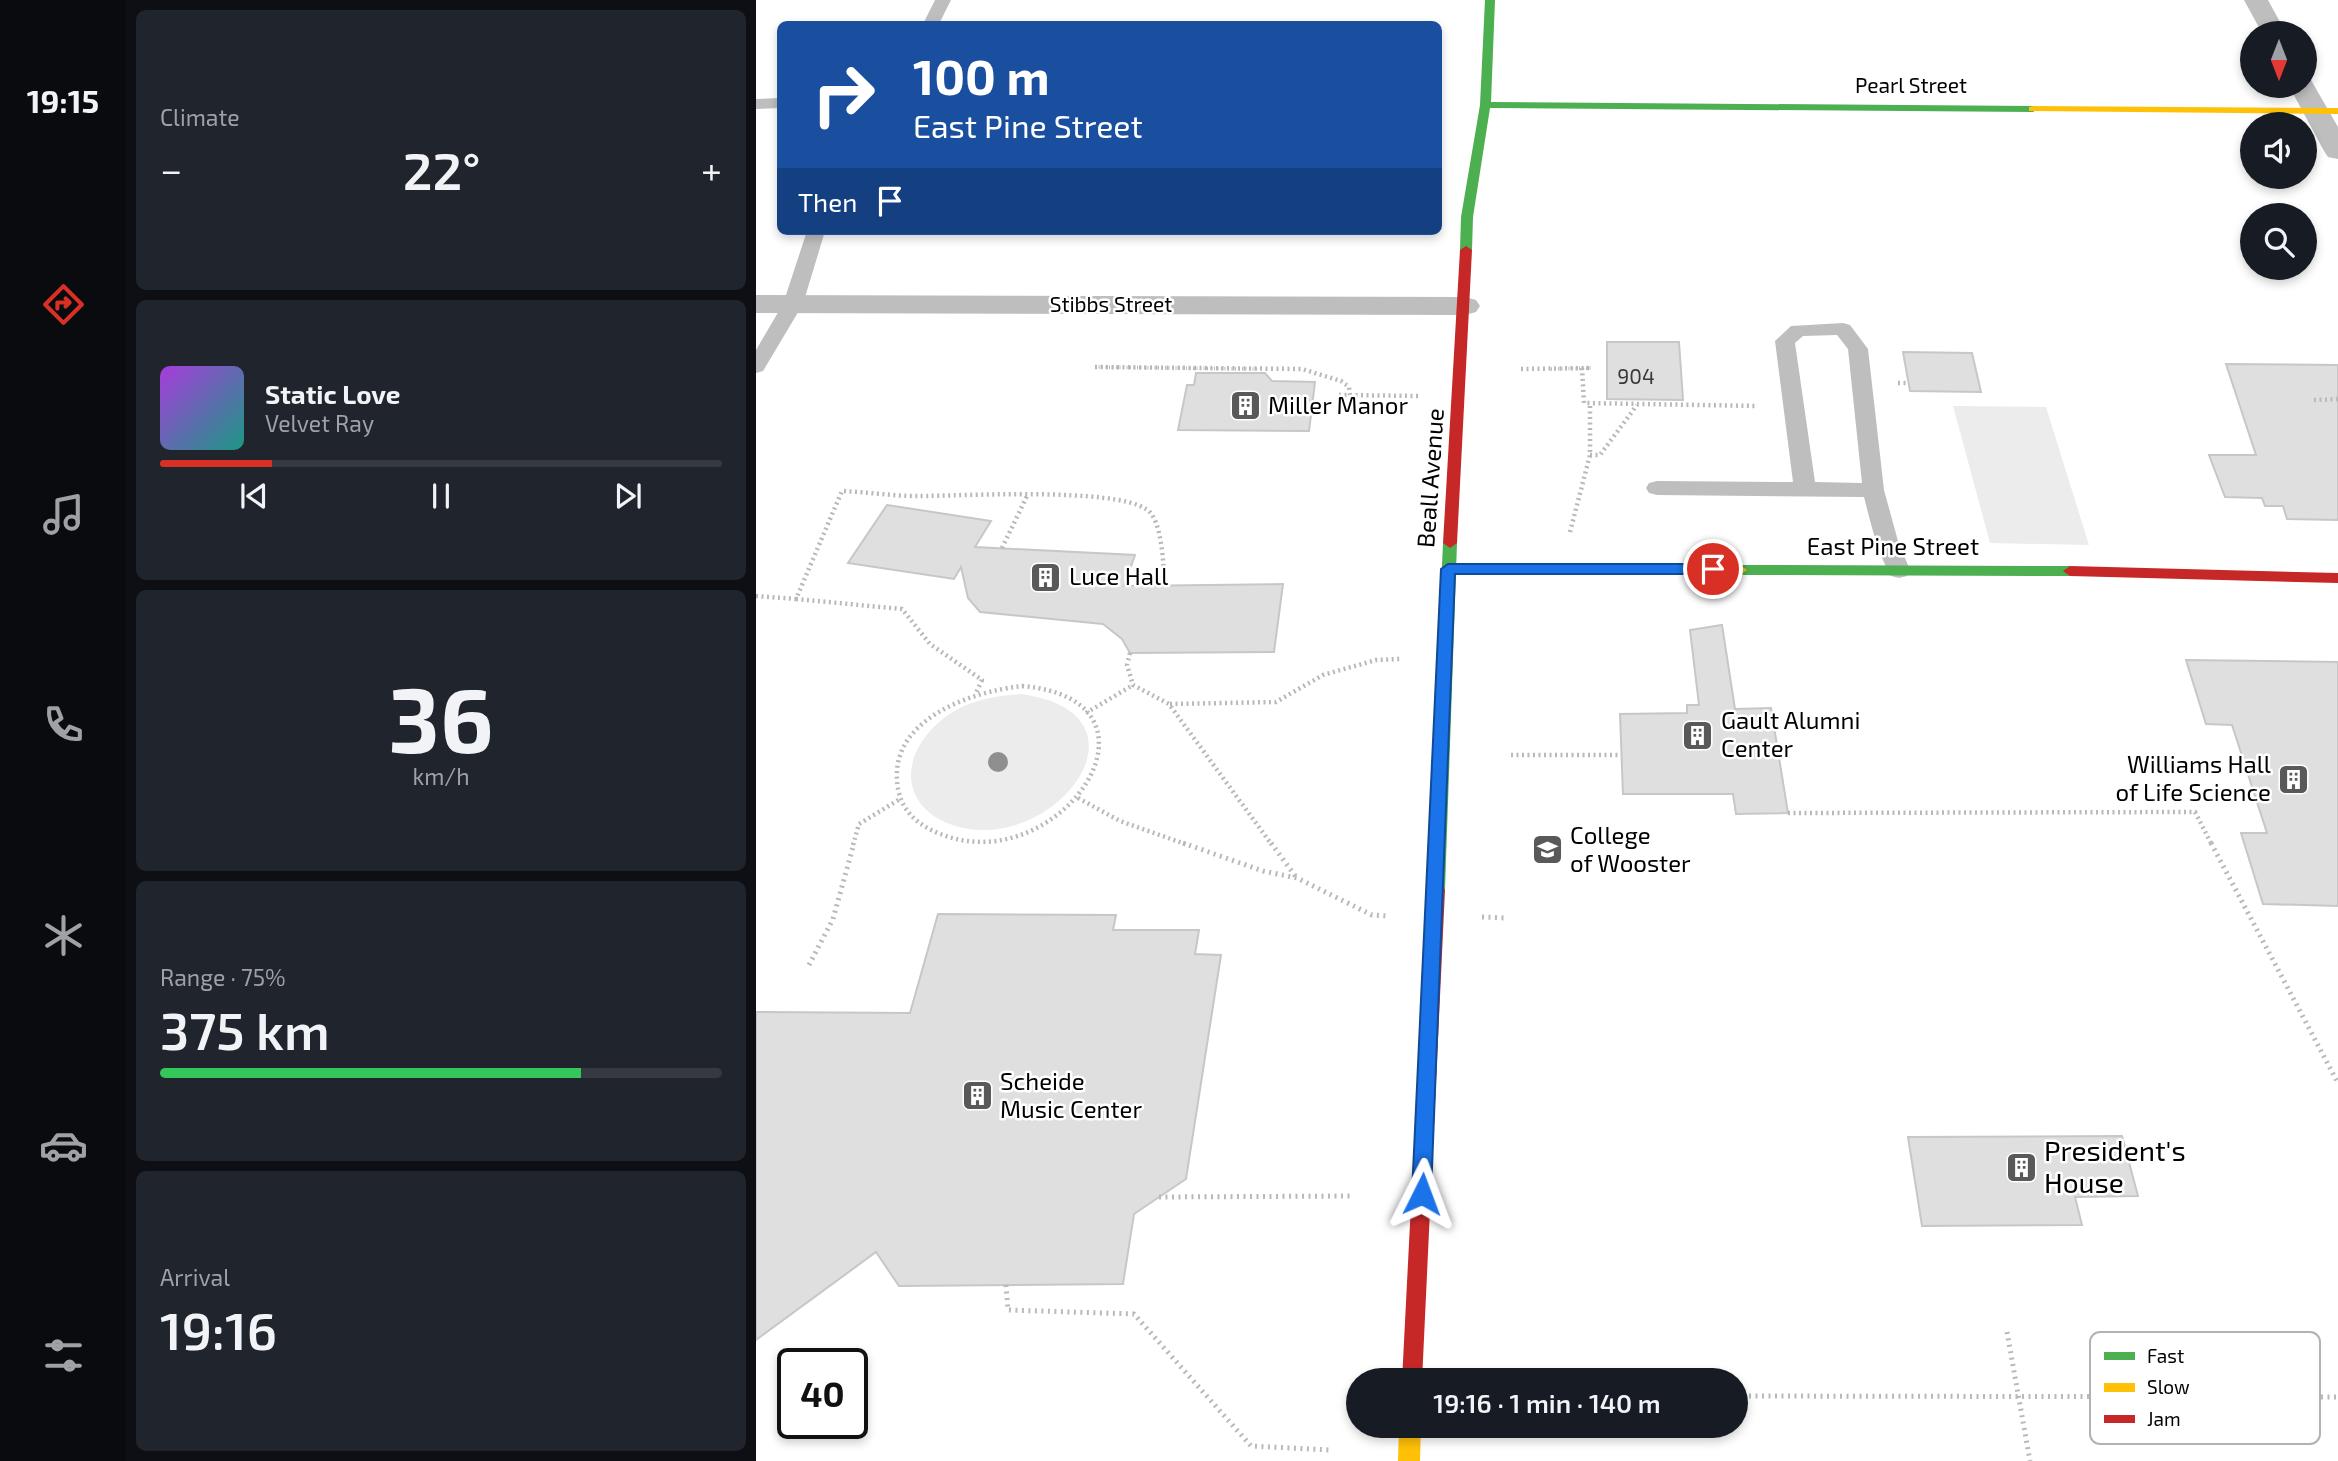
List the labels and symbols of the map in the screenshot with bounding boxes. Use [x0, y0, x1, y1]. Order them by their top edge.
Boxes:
north arrow [2240, 21, 2317, 98]
street label: Pearl Street [1855, 72, 1967, 97]
street label: Stibbs Street [1050, 291, 1172, 316]
house number: 904 [1617, 363, 1655, 388]
building icon: Miller Manor [1228, 389, 1262, 423]
place label: Miller Manor [1268, 390, 1408, 419]
street label: Beall Avenue [1410, 407, 1449, 549]
street label: East Pine Street [1807, 531, 1979, 560]
pin [1683, 539, 1743, 599]
building icon: Luce Hall [1029, 560, 1063, 594]
place label: Luce Hall [1069, 561, 1168, 590]
place label: Gault Alumni Center [1721, 705, 1860, 762]
building icon: Gault Alumni Center [1681, 718, 1715, 752]
place label: Williams Hall of Life Science [2116, 749, 2271, 806]
building icon: Williams Hall of Life Science [2277, 762, 2311, 796]
place label: College of Wooster [1570, 820, 1691, 877]
school or university icon: College of Wooster [1530, 833, 1564, 867]
place label: Scheide Music Center [1000, 1066, 1143, 1123]
building icon: Scheide Music Center [960, 1079, 994, 1113]
place label: President's House [2044, 1133, 2186, 1199]
building icon: President's House [2004, 1150, 2038, 1184]
position arrow [1385, 1157, 1459, 1231]
legend [2090, 1332, 2320, 1444]
text: Fast [2147, 1344, 2184, 1367]
speed limit sign: 40 [777, 1348, 868, 1439]
text: Slow [2147, 1375, 2190, 1398]
text: Jam [2147, 1407, 2181, 1430]

